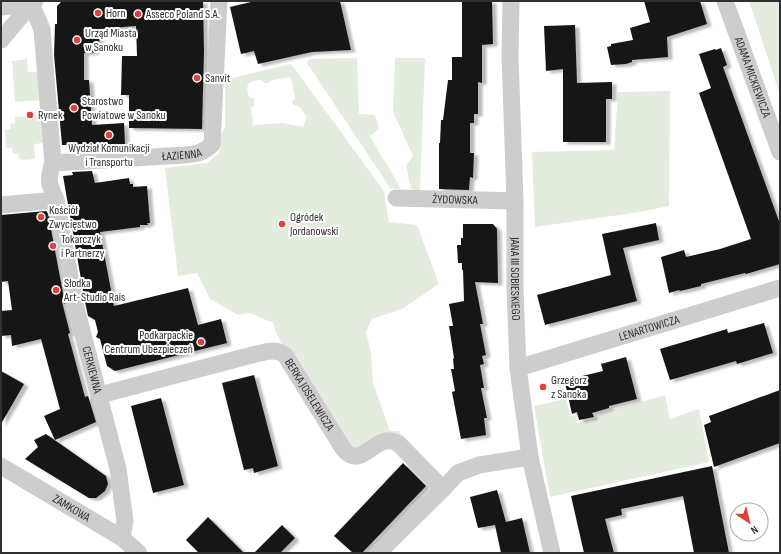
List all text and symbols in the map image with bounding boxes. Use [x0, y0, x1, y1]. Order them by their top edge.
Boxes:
place label: Horn [106, 6, 126, 21]
place label: Asseco Poland S.A. [145, 7, 220, 22]
marker: Horn [93, 8, 103, 18]
marker: Asseco Poland S.A. [133, 9, 143, 19]
place label: Urząd Miasta w Sanoku [85, 26, 137, 55]
street label: ADAMA MICKIEWICZA [730, 34, 774, 120]
marker: Urząd Miasta w Sanoku [72, 35, 82, 45]
place label: Sanvit [205, 71, 231, 86]
marker: Sanvit [192, 73, 202, 83]
place label: Starostwo Powiatowe w Sanoku [82, 94, 166, 123]
marker: Starostwo Powiatowe w Sanoku [69, 103, 79, 113]
place label: Rynek [38, 108, 63, 123]
marker: Rynek [25, 110, 35, 120]
marker: Wydział Komunikacji i Transportu [104, 130, 114, 140]
place label: Wydział Komunikacji i Transportu [68, 141, 150, 170]
street label: ŁAZIENNA [161, 145, 204, 164]
street label: ŻYDOWSKA [432, 192, 479, 208]
place label: Kościół Zwycięstwo [49, 203, 97, 232]
place label: Ogródek Jordanowski [289, 210, 338, 239]
marker: Kościół Zwycięstwo [36, 212, 46, 222]
marker: Ogródek Jordanowski [277, 219, 287, 229]
place label: Tokarczyk i Partnerzy [61, 232, 105, 261]
street label: JANA III SOBIESKIEGO [507, 236, 523, 321]
marker: Tokarczyk i Partnerzy [48, 241, 58, 251]
place label: Słodka Art-Studio Rais [63, 276, 125, 305]
marker: Słodka Art-Studio Rais [51, 285, 61, 295]
street label: LENARTOWICZA [617, 312, 682, 345]
place label: Podkarpackie Centrum Ubezpieczeń [105, 328, 193, 357]
marker: Podkarpackie Centrum Ubezpieczeń [196, 337, 206, 347]
street label: CERKIEWNA [78, 345, 105, 396]
street label: BERKA JOSELEWICZA [281, 356, 338, 435]
place label: Grzegorz z Sanoka [551, 373, 588, 402]
marker: Grzegorz z Sanoka [538, 382, 548, 392]
street label: ZAMKOWA [50, 491, 93, 526]
north arrow [729, 502, 769, 542]
text: N [748, 523, 761, 537]

